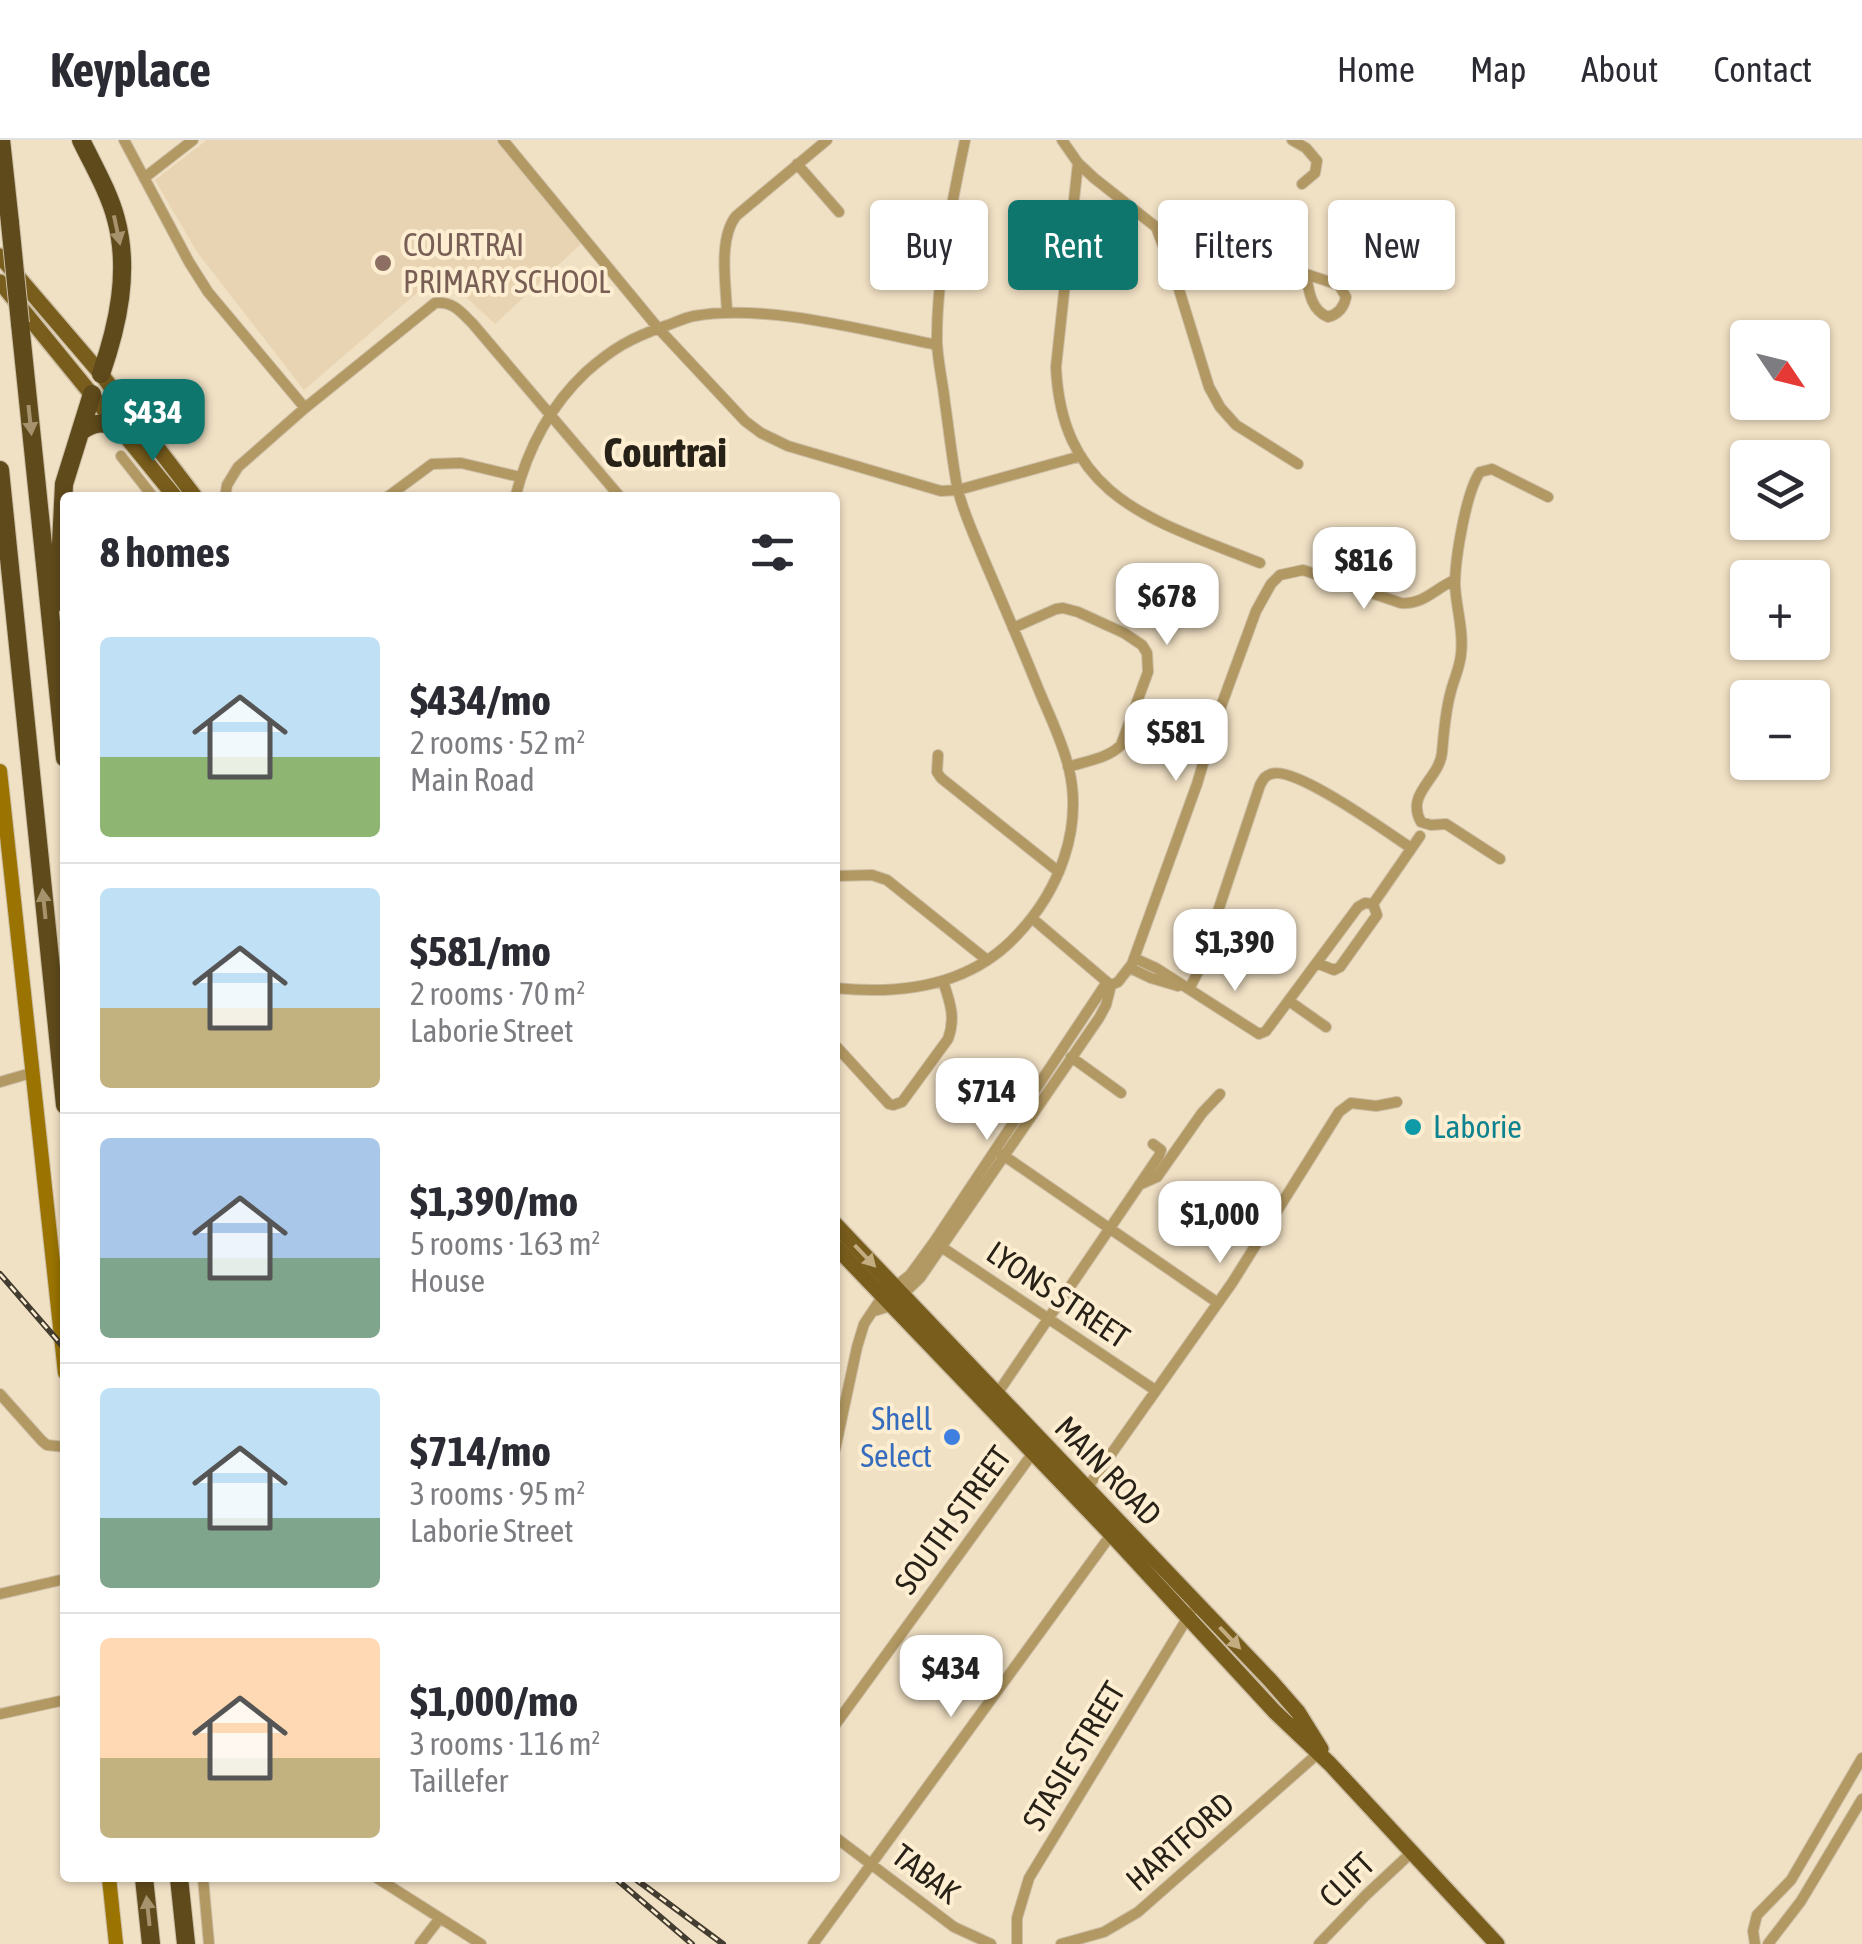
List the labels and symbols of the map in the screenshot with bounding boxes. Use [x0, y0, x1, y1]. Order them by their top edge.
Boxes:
one-way arrow [110, 215, 126, 246]
place label: COURTRAI PRIMARY SCHOOL [403, 226, 611, 300]
marker: COURTRAI PRIMARY SCHOOL [372, 252, 394, 274]
north arrow [1730, 320, 1830, 420]
pin: $434 [94, 379, 212, 464]
one-way arrow [22, 405, 38, 436]
district label: Courtrai [603, 428, 727, 476]
pin: $816 [1305, 527, 1423, 612]
pin: $678 [1108, 563, 1226, 648]
pin: $581 [1117, 699, 1235, 784]
one-way arrow [36, 887, 52, 919]
pin: $1,390 [1154, 909, 1316, 994]
pin: $714 [928, 1058, 1046, 1143]
place label: Laborie [1433, 1108, 1522, 1145]
marker: Laborie [1402, 1116, 1424, 1138]
pin: $1,000 [1139, 1181, 1301, 1266]
street label: LYONS STREET [980, 1233, 1136, 1356]
one-way arrow [853, 1243, 876, 1267]
place label: Shell Select [860, 1400, 933, 1474]
street label: MAIN ROAD [1048, 1409, 1169, 1533]
marker: Shell Select [941, 1426, 963, 1448]
street label: SOUTH STREET [887, 1439, 1018, 1600]
one-way arrow [1218, 1626, 1241, 1650]
pin: $434 [892, 1635, 1010, 1720]
street label: STASIE STREET [1015, 1675, 1132, 1837]
street label: HARTFORD [1119, 1785, 1241, 1898]
street label: TABAK [885, 1836, 968, 1911]
street label: CLIFT [1312, 1845, 1382, 1914]
one-way arrow [139, 1894, 155, 1926]

